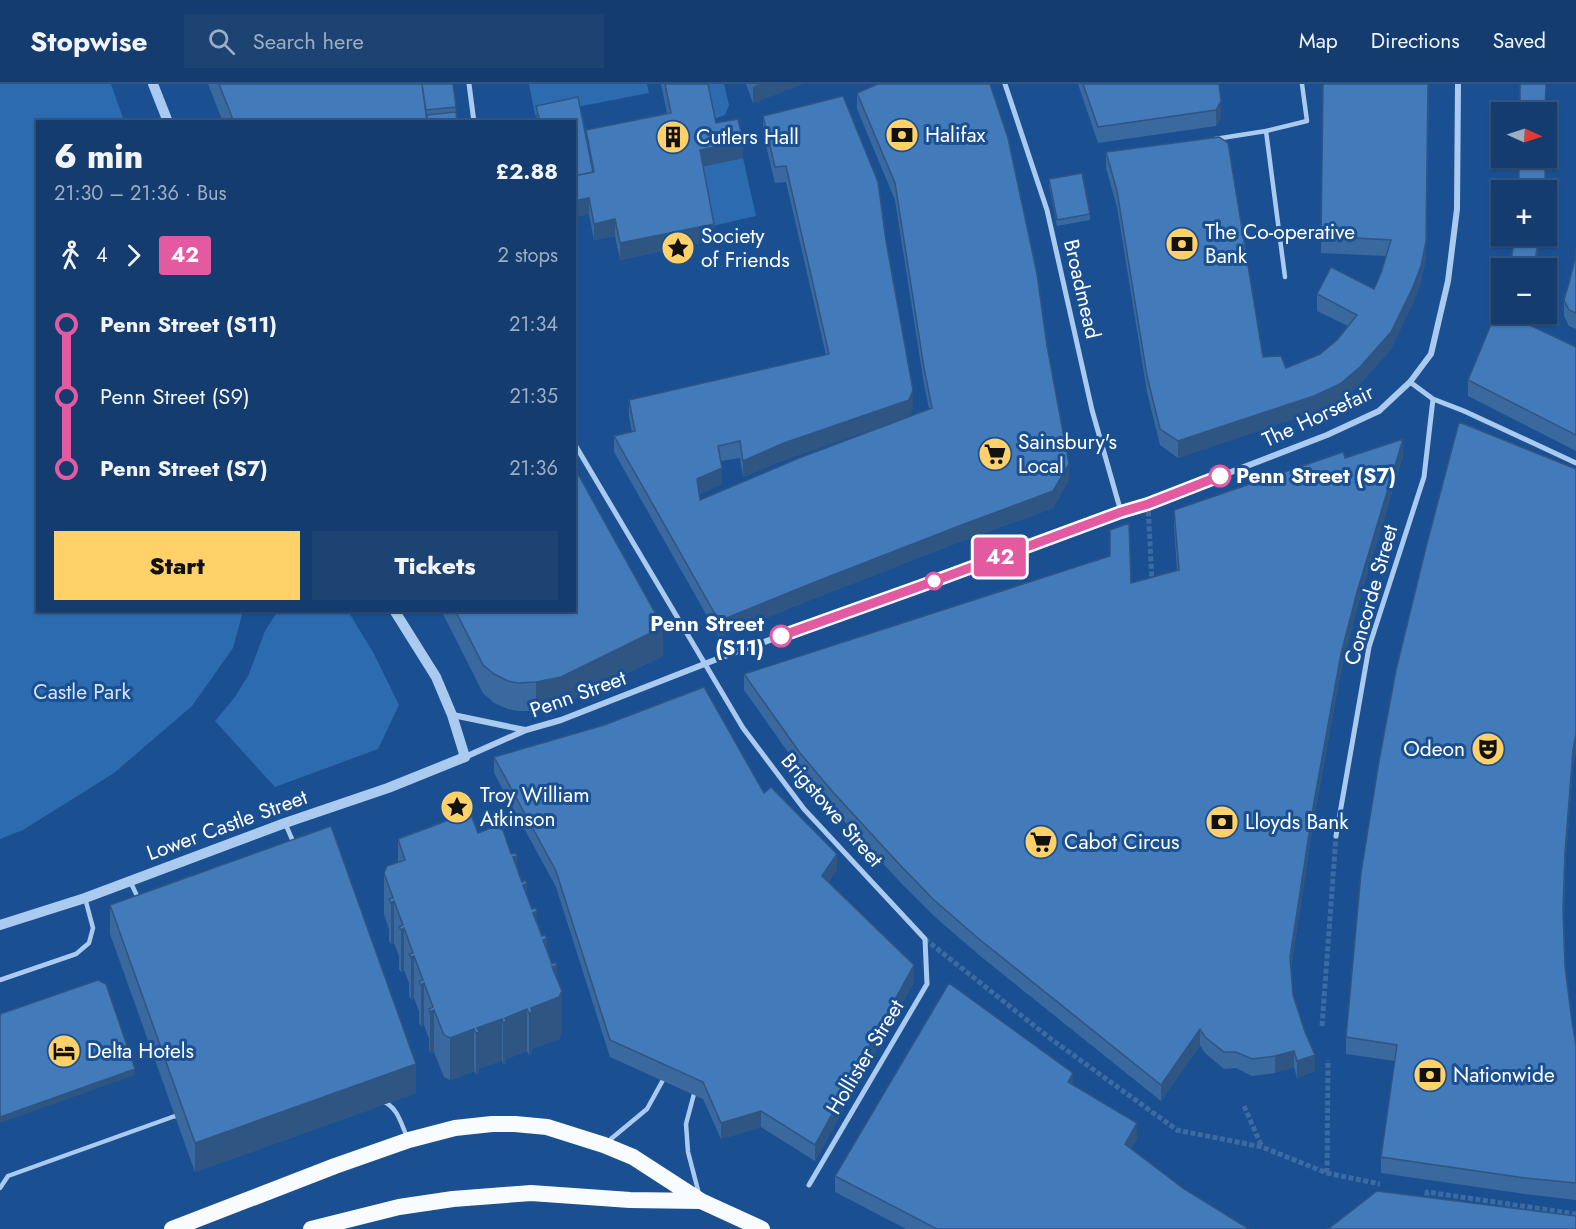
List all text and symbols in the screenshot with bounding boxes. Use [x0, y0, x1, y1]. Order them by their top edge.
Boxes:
search box [184, 14, 604, 68]
text: Stopwise [30, 21, 148, 62]
icon: search [205, 25, 238, 58]
text: Search here [253, 25, 364, 57]
text: Map [1299, 26, 1338, 56]
text: Directions [1371, 26, 1460, 56]
text: Saved [1493, 26, 1546, 56]
north arrow [1491, 102, 1557, 168]
map controls [1491, 102, 1557, 324]
bank icon: Halifax [884, 117, 920, 153]
building icon: Cutlers Hall [655, 119, 691, 155]
place label: Halifax [925, 120, 986, 150]
place label: Cutlers Hall [696, 122, 799, 152]
text: 6 min [54, 133, 143, 180]
text: £2.88 [495, 155, 558, 187]
text: 21:30 – 21:36 · Bus [54, 179, 227, 208]
button: + [1491, 180, 1557, 246]
place label: The Co-operative Bank [1205, 217, 1355, 271]
place label: Society of Friends [701, 221, 790, 275]
bank icon: The Co-operative Bank [1164, 226, 1200, 262]
place icon: Society of Friends [660, 230, 696, 266]
street label: Broadmead [1056, 236, 1108, 342]
icon: walk [54, 239, 87, 272]
icon: forward [117, 239, 150, 272]
text: 42 [171, 240, 199, 270]
text: 4 [96, 241, 108, 270]
text: 2 stops [497, 241, 558, 270]
button: − [1491, 258, 1557, 324]
text: Penn Street (S11) [100, 308, 277, 340]
text: 21:34 [509, 310, 558, 339]
street label: The Horsefair [1257, 377, 1379, 455]
text: Penn Street (S9) [100, 380, 250, 412]
text: 21:35 [509, 382, 558, 411]
place label: Sainsbury's Local [1018, 427, 1117, 481]
supermarket icon: Sainsbury's Local [977, 436, 1013, 472]
text: Penn Street (S7) [100, 452, 268, 484]
text: 21:36 [509, 454, 558, 483]
place label: Penn Street (S7) [1236, 461, 1396, 491]
marker: Penn Street (S7) [1209, 465, 1231, 487]
street label: Concorde Street [1337, 521, 1405, 669]
button: Start [54, 531, 300, 600]
button: Tickets [312, 531, 558, 600]
line badge: 42 [973, 538, 1027, 576]
text: 42 [986, 542, 1014, 572]
unlabelled marker [925, 572, 943, 590]
place label: Penn Street (S11) [650, 609, 764, 663]
marker: Penn Street (S11) [770, 625, 792, 647]
street label: Penn Street [526, 663, 630, 725]
park label: Castle Park [33, 677, 131, 707]
theatre icon: Odeon [1470, 731, 1506, 767]
place label: Odeon [1403, 734, 1465, 764]
street label: Brigstowe Street [774, 746, 890, 874]
place label: Troy William Atkinson [480, 780, 590, 834]
street label: Lower Castle Street [142, 782, 312, 868]
place icon: Troy William Atkinson [439, 789, 475, 825]
bank icon: Lloyds Bank [1204, 804, 1240, 840]
place label: Lloyds Bank [1245, 807, 1349, 837]
supermarket icon: Cabot Circus [1023, 824, 1059, 860]
place label: Cabot Circus [1064, 827, 1180, 857]
street label: Hollister Street [819, 994, 911, 1120]
hotel icon: Delta Hotels [46, 1033, 82, 1069]
place label: Delta Hotels [87, 1036, 194, 1066]
bank icon: Nationwide [1412, 1057, 1448, 1093]
place label: Nationwide [1453, 1060, 1555, 1090]

